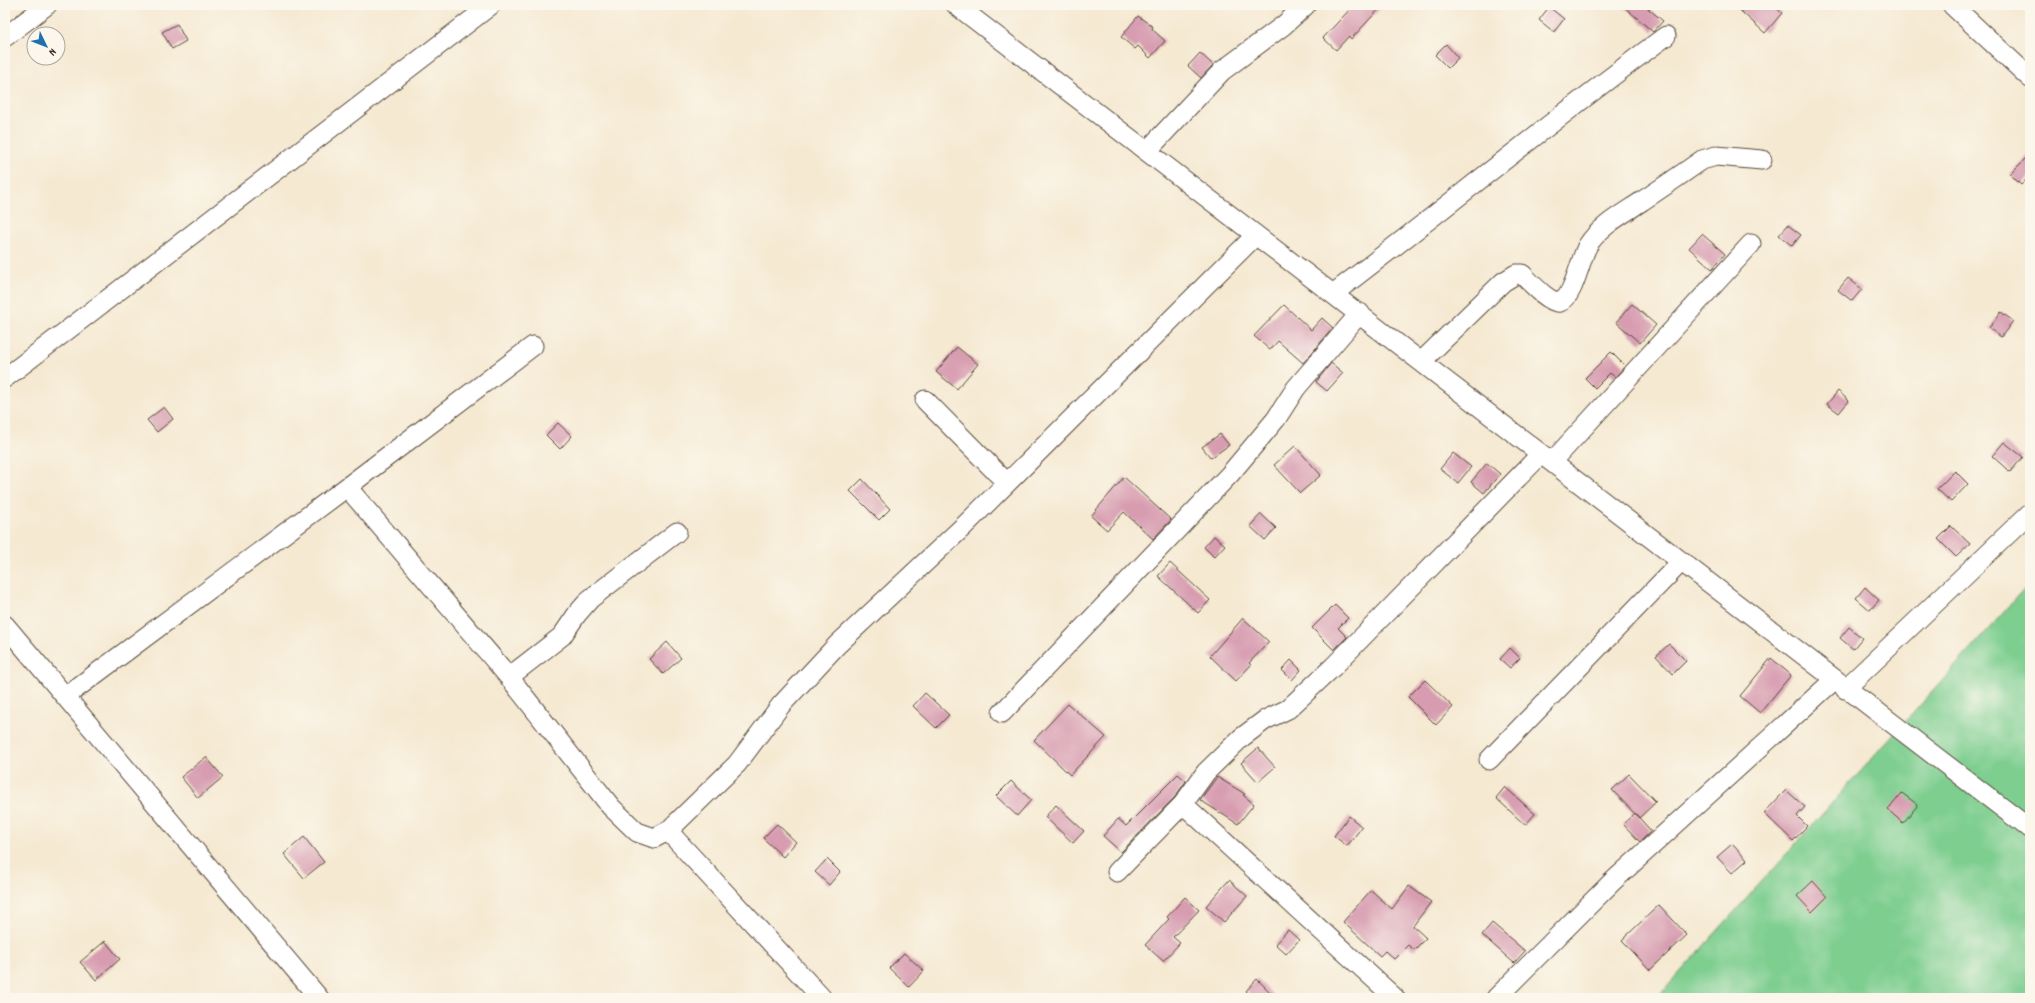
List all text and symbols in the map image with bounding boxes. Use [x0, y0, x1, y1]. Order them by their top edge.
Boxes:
north arrow [26, 26, 66, 66]
text: N [44, 44, 60, 59]

